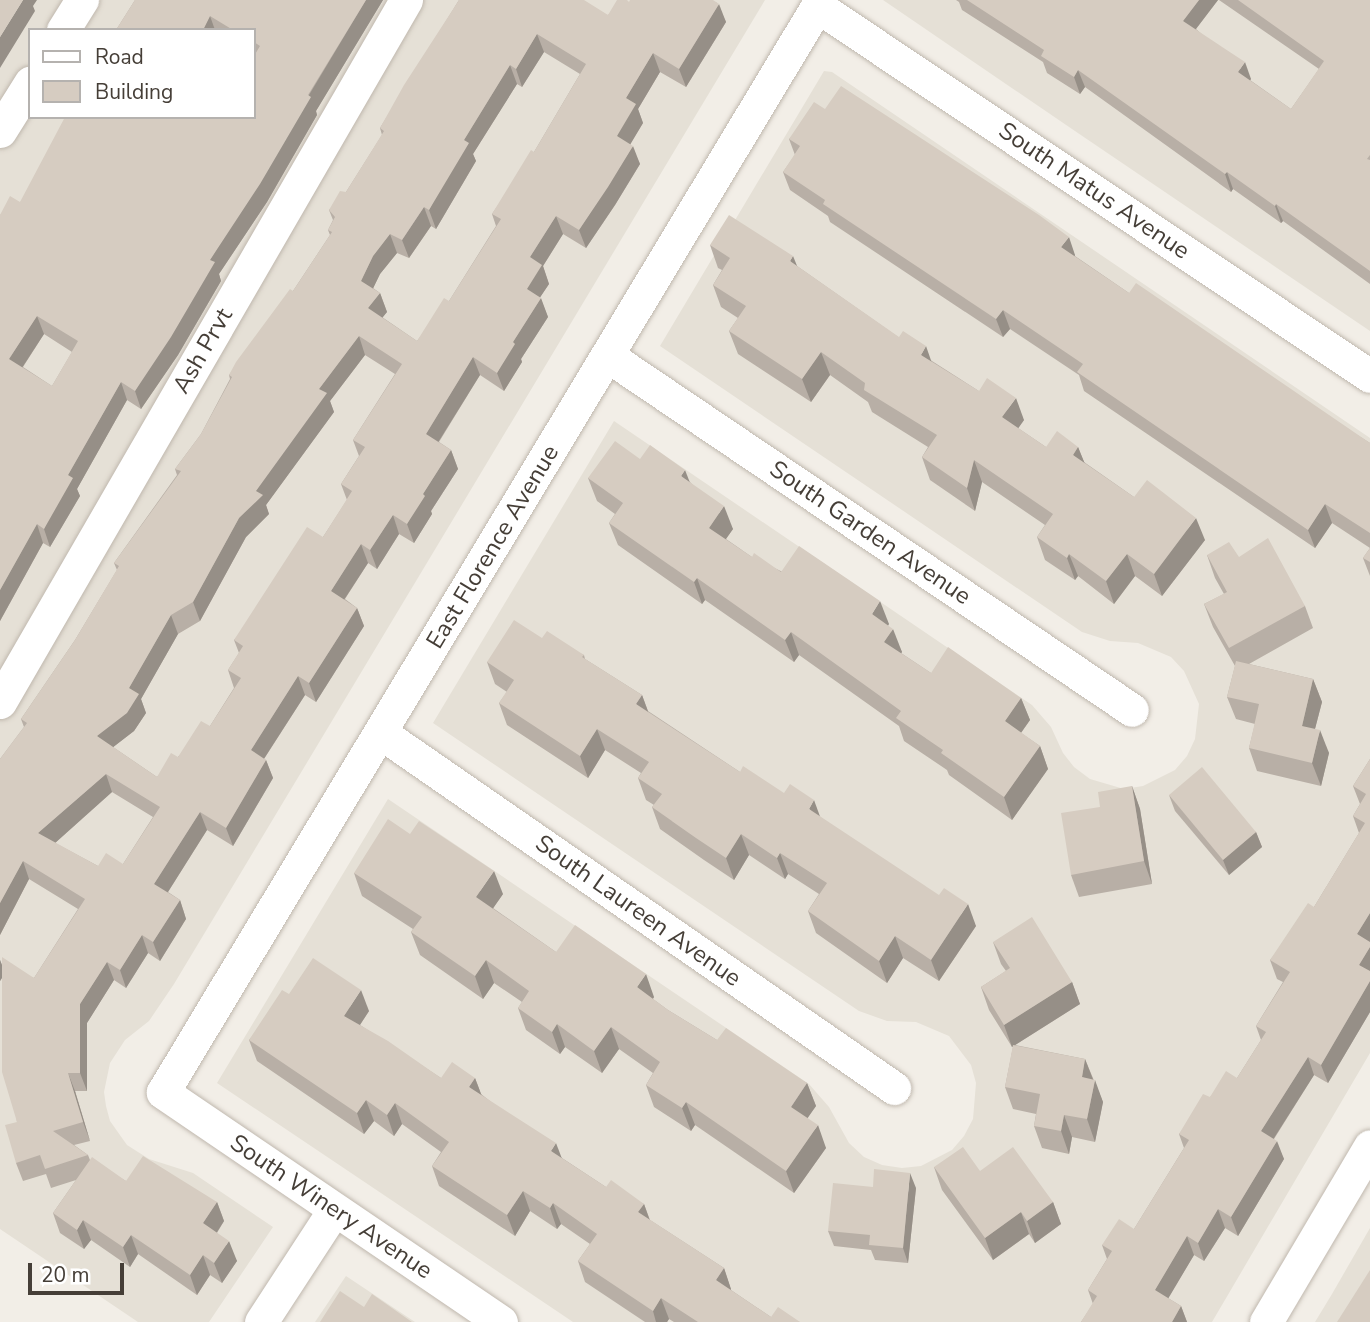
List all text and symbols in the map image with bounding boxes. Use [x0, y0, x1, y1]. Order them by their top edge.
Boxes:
legend [28, 28, 256, 119]
text: Road [95, 43, 144, 71]
text: Building [95, 78, 173, 106]
street label: South Matus Avenue [993, 116, 1195, 266]
street label: Ash Prvt [167, 303, 239, 399]
street label: East Florence Avenue [421, 440, 565, 654]
street label: South Garden Avenue [764, 455, 976, 611]
street label: South Laureen Avenue [530, 829, 746, 993]
street label: South Winery Avenue [224, 1129, 438, 1285]
scale bar [32, 1248, 128, 1292]
text: 20 m [41, 1261, 90, 1289]

